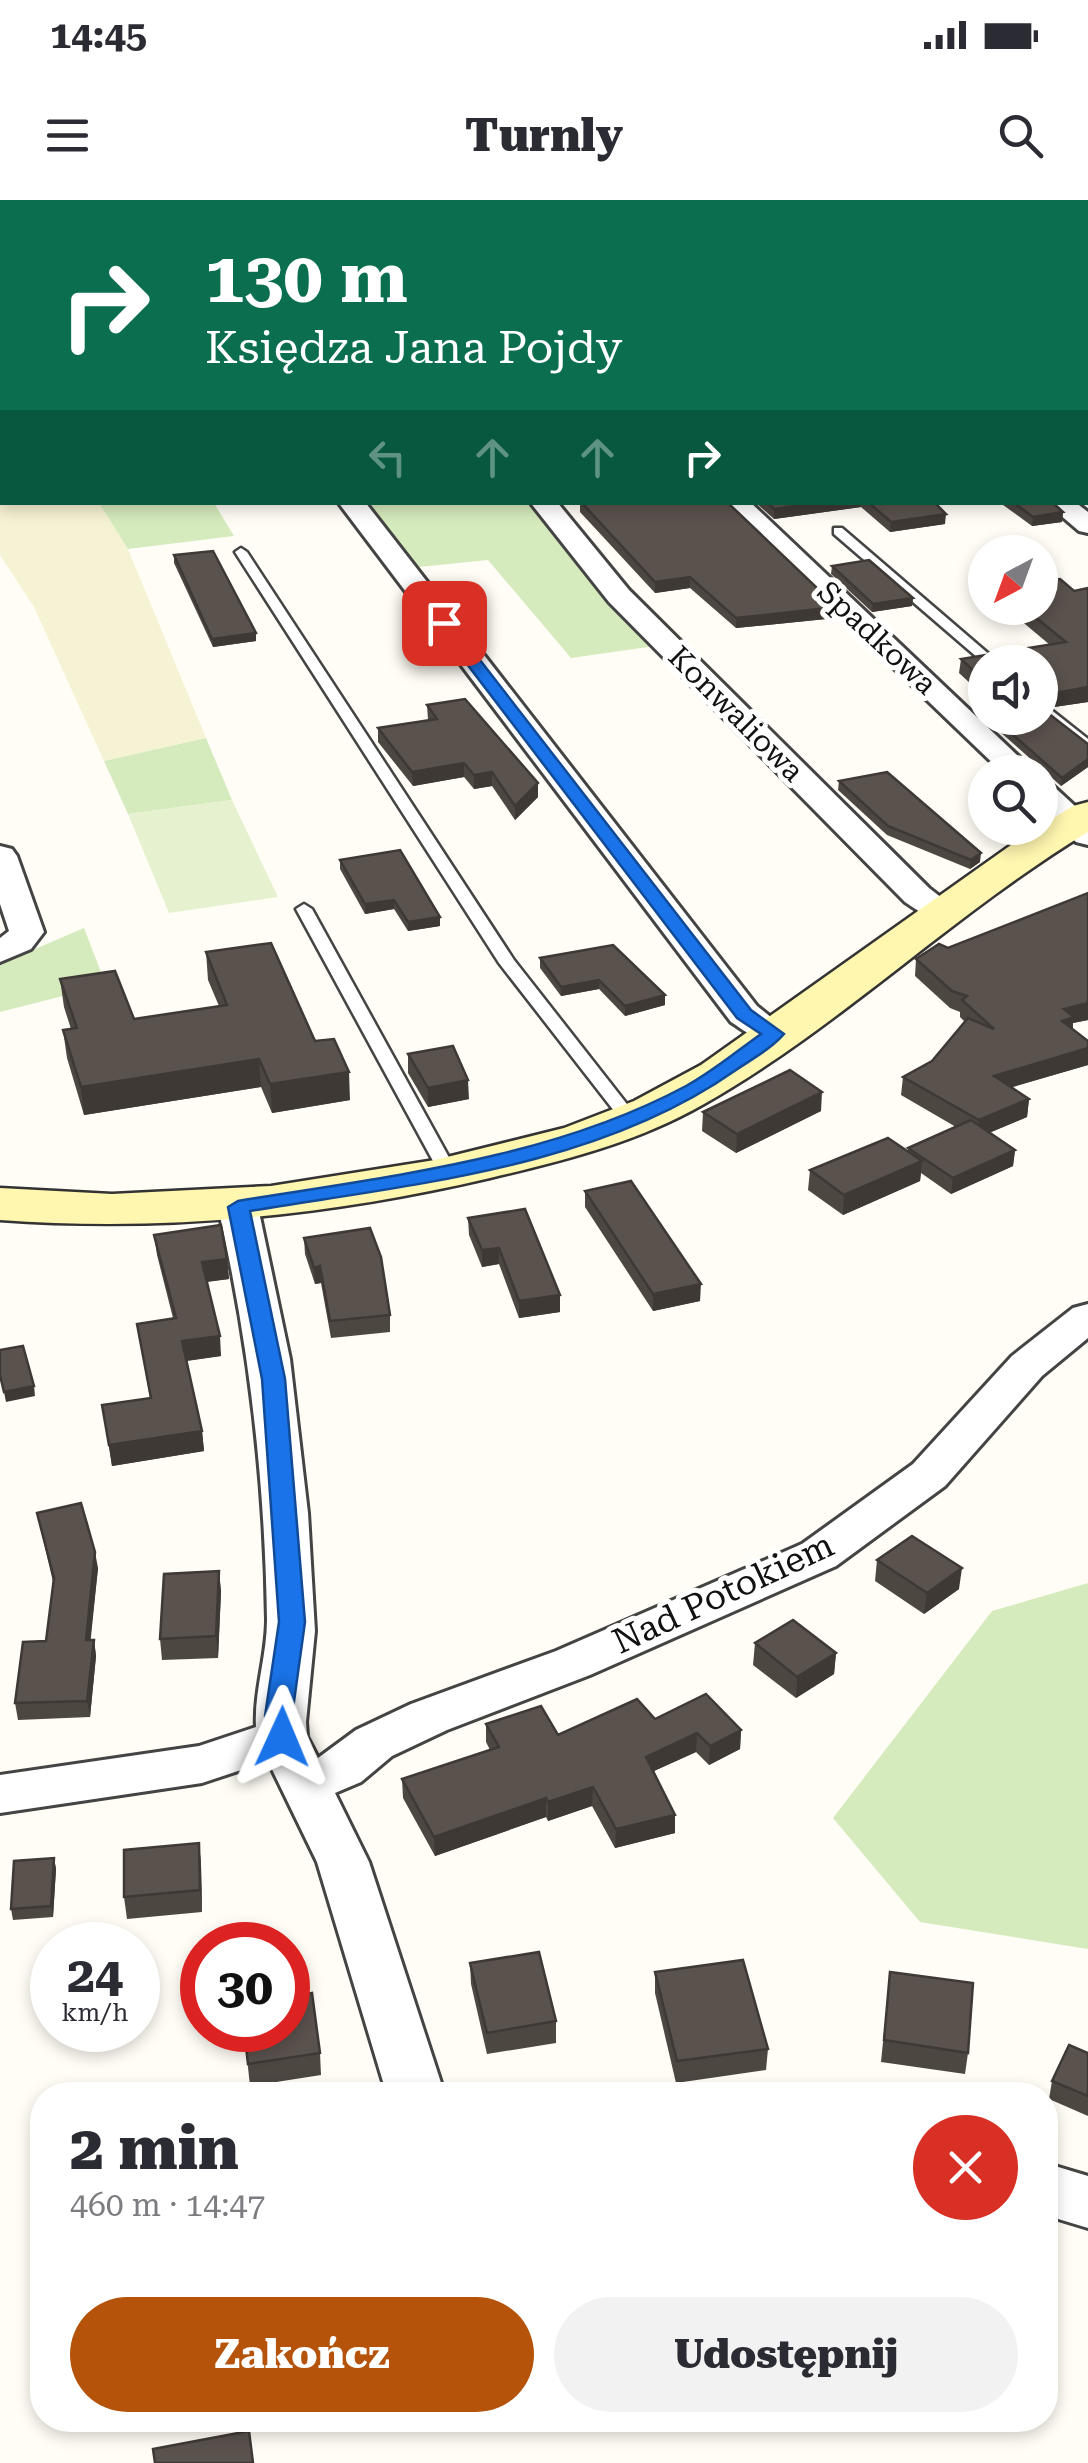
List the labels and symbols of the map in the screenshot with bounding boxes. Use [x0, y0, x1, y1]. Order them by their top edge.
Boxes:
north arrow [968, 535, 1058, 625]
street label: Spadkowa [811, 574, 944, 702]
pin [402, 581, 487, 666]
street label: Konwaliowa [662, 639, 811, 788]
street label: Nad Potokiem [606, 1524, 840, 1663]
position arrow [230, 1685, 334, 1789]
speed limit sign: 30 [180, 1922, 310, 2052]

